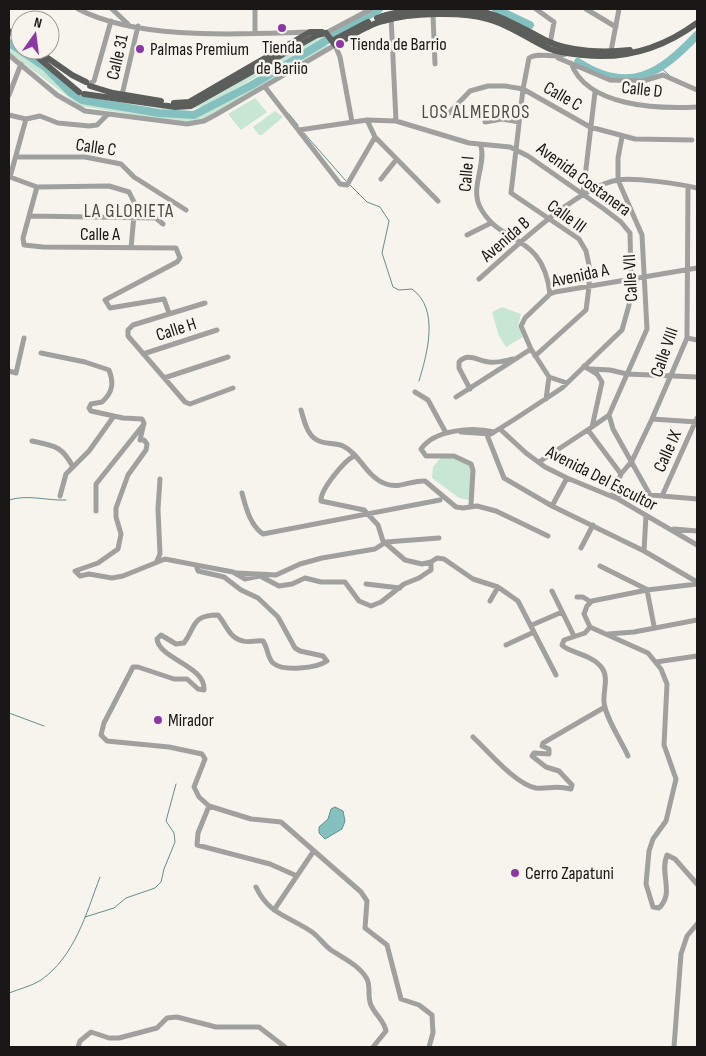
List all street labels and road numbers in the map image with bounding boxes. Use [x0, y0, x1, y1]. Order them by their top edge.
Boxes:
street label: Calle 31 [102, 32, 133, 82]
street label: Calle C [540, 77, 586, 116]
street label: Calle D [620, 77, 663, 102]
street label: Calle C [74, 134, 118, 161]
street label: Avenida Costanera [532, 138, 635, 221]
street label: Calle I [454, 155, 479, 193]
street label: Calle III [543, 195, 590, 238]
street label: Avenida B [476, 212, 534, 267]
street label: Calle A [80, 224, 120, 245]
street label: Calle VII [619, 254, 642, 302]
street label: Avenida A [549, 259, 611, 292]
street label: Calle H [153, 313, 199, 346]
street label: Calle VIII [646, 325, 683, 380]
street label: Calle IX [649, 427, 686, 475]
street label: Avenida Del Escultor [542, 441, 661, 516]

